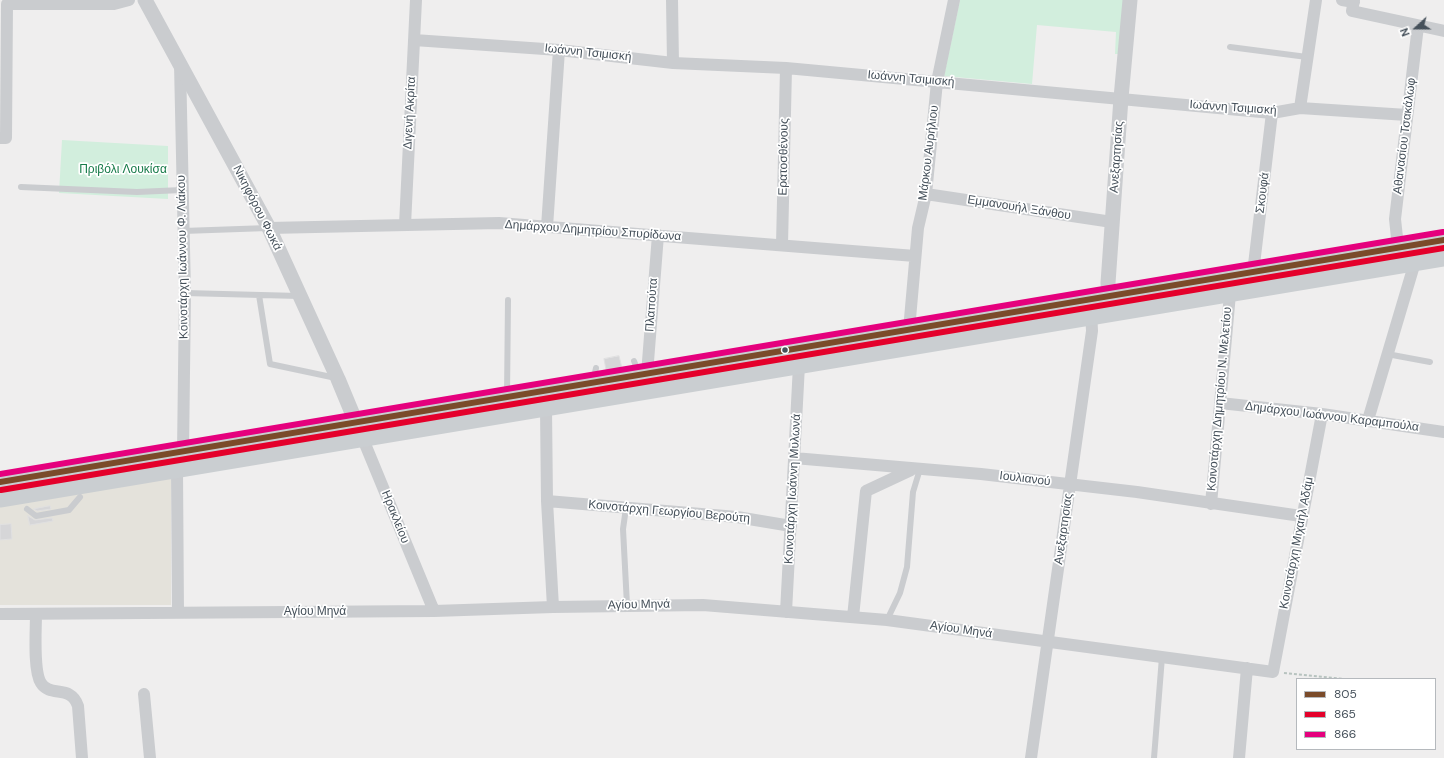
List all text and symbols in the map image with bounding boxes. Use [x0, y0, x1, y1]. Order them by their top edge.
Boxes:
north arrow [1396, 8, 1436, 48]
text: N [1397, 26, 1413, 39]
street label: Ιωάννη Τσιμισκή [544, 41, 632, 65]
street label: Ιωάννη Τσιμισκή [867, 68, 955, 90]
street label: Διγενή Ακρίτα [401, 76, 419, 150]
street label: Αθανασίου Τσακάλωφ [1391, 77, 1419, 195]
street label: Ιωάννη Τσιμισκή [1189, 98, 1277, 118]
street label: Μάρκου Αυρήλιου [916, 104, 942, 202]
street label: Ερατοσθένους [776, 118, 792, 196]
street label: Ανεξαρτησίας [1107, 121, 1127, 193]
park label: Πριβόλι Λουκίσα [79, 163, 167, 177]
street label: Νικηφόρου Φωκά [229, 163, 285, 253]
street label: Σκουφά [1253, 172, 1273, 214]
street label: Κοινοτάρχη Ιωάννου Φ. Λιάκου [174, 175, 192, 339]
street label: Εμμανουήλ Ξάνθου [966, 193, 1072, 223]
street label: Δημάρχου Δημητρίου Σπυρίδωνα [504, 218, 682, 244]
street label: Πλαπούτα [643, 278, 661, 332]
street label: Κοινοτάρχη Δημητρίου Ν. Μελετίου [1205, 306, 1235, 492]
unlabelled marker [780, 345, 790, 355]
street label: Δημάρχου Ιωάννου Καραμπούλα [1244, 399, 1420, 435]
street label: Κοινοτάρχη Ιωάννη Μυλωνά [782, 414, 804, 564]
street label: Ιουλιανού [999, 469, 1051, 489]
street label: Κοινοτάρχη Μιχαήλ Αδάμ [1277, 476, 1317, 610]
street label: Ηρακλείου [378, 488, 412, 546]
street label: Ανεξαρτησίας [1052, 492, 1076, 566]
street label: Κοινοτάρχη Γεωργίου Βερούτη [588, 498, 750, 526]
street label: Αγίου Μηνά [608, 597, 670, 613]
street label: Αγίου Μηνά [284, 605, 346, 619]
street label: Αγίου Μηνά [929, 619, 993, 641]
legend [1296, 678, 1436, 750]
text: 805 [1334, 686, 1357, 702]
text: 865 [1334, 706, 1356, 722]
text: 866 [1334, 726, 1356, 742]

